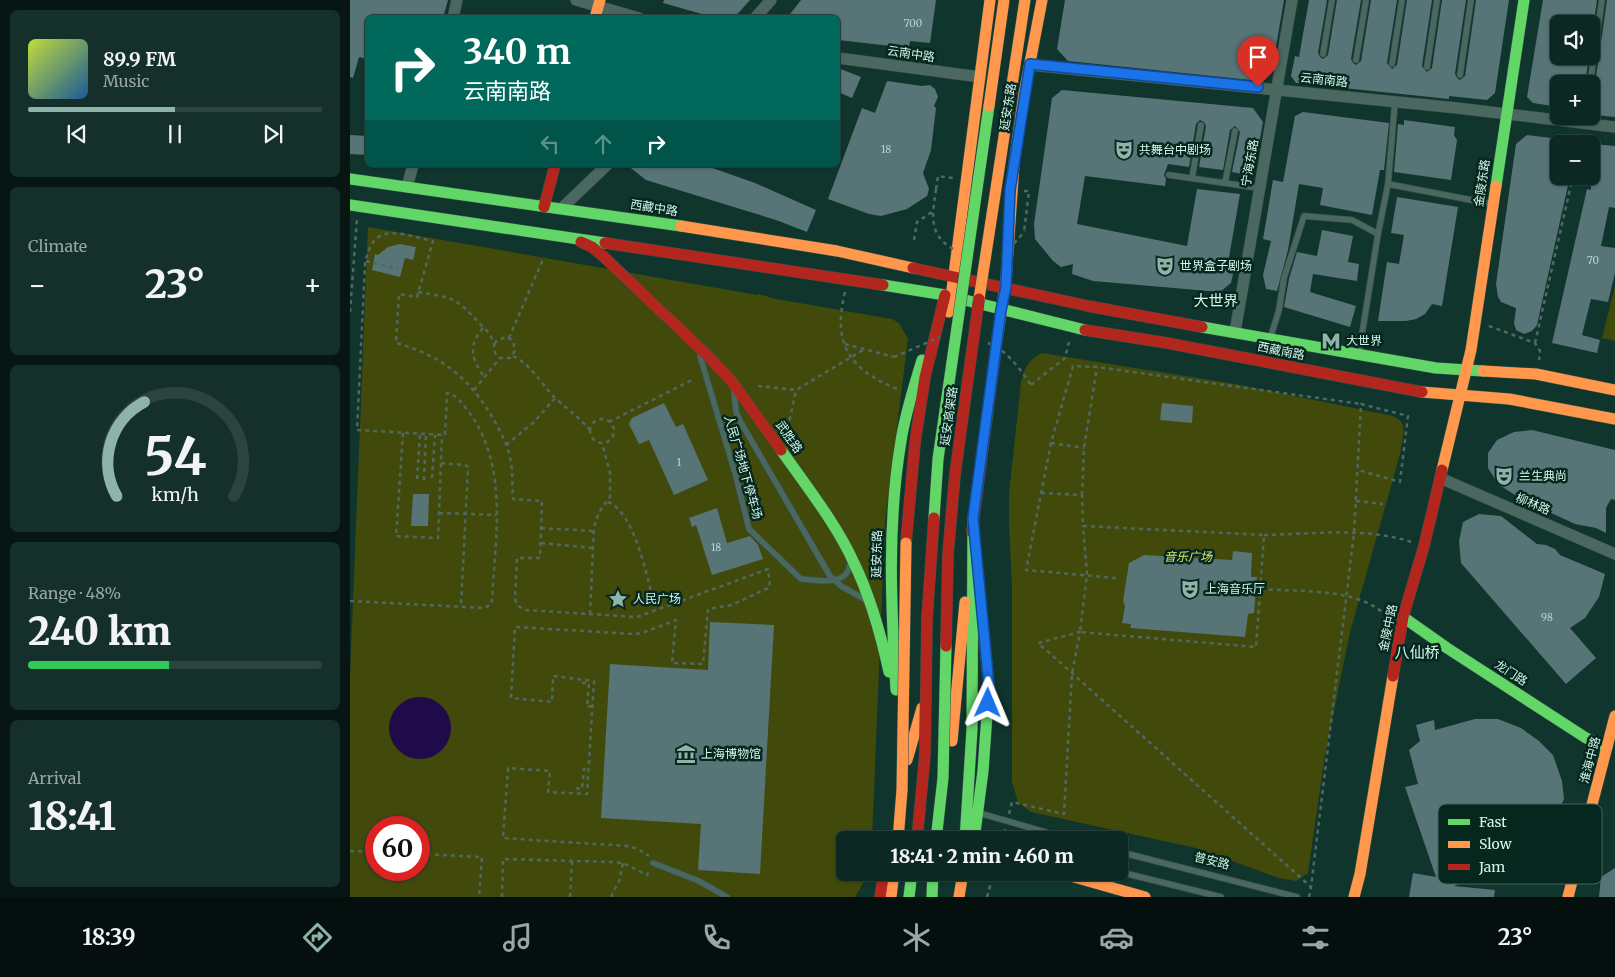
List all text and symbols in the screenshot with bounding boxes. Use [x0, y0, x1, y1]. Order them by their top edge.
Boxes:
map controls [1550, 15, 1600, 185]
button: sound [1550, 15, 1600, 65]
house number: 700 [904, 17, 922, 30]
text: 340 m [463, 30, 571, 74]
icon: right [380, 35, 445, 100]
pin [1237, 36, 1279, 87]
street label: 云南中路 [886, 43, 936, 64]
icon: arrive [1244, 43, 1272, 71]
text: 89.9 FM [103, 47, 176, 71]
street label: 云南南路 [1299, 70, 1349, 89]
text: Music [103, 71, 149, 91]
button: + [1550, 75, 1600, 125]
text: 云南南路 [463, 77, 551, 105]
street label: 延安东路 [996, 82, 1019, 132]
icon: previous [63, 120, 91, 148]
icon: pause [161, 120, 189, 148]
icon: next [259, 120, 287, 148]
icon: left [536, 130, 564, 158]
icon: ahead [589, 130, 617, 158]
icon: right [642, 130, 670, 158]
button: − [1550, 135, 1600, 185]
street label: 宁海东路 [1238, 138, 1261, 188]
theatre icon: 共舞台中剧场 [1113, 139, 1135, 161]
place label: 共舞台中剧场 [1139, 142, 1211, 157]
house number: 18 [881, 143, 891, 156]
street label: 金陵东路 [1471, 158, 1492, 208]
street label: 西藏中路 [629, 196, 679, 219]
text: Climate [28, 236, 87, 256]
house number: 70 [1587, 254, 1599, 267]
theatre icon: 世界盒子剧场 [1154, 255, 1176, 277]
place label: 世界盒子剧场 [1180, 258, 1252, 273]
text: 23° [145, 261, 205, 308]
text: − [28, 267, 47, 303]
text: + [303, 267, 322, 303]
district label: 大世界 [1193, 291, 1239, 310]
metro station icon: 大世界 [1320, 330, 1342, 352]
place label: 大世界 [1346, 333, 1382, 348]
street label: 西藏南路 [1256, 339, 1306, 362]
street label: 延安高架路 [937, 385, 960, 447]
street label: 人民广场地下停车场 [721, 413, 766, 521]
street label: 武胜路 [773, 418, 806, 456]
text: 54 [144, 424, 206, 489]
house number: 1 [677, 456, 682, 469]
theatre icon: 兰生典尚 [1493, 465, 1515, 487]
place label: 兰生典尚 [1519, 468, 1567, 483]
text: km/h [151, 483, 199, 506]
street label: 柳林路 [1514, 490, 1553, 517]
street label: 延安东路 [869, 530, 884, 578]
house number: 18 [711, 541, 721, 554]
park label: 音乐广场 [1164, 549, 1213, 564]
theatre icon: 上海音乐厅 [1179, 578, 1201, 600]
place label: 上海音乐厅 [1205, 581, 1265, 596]
text: Range · 48% [28, 583, 121, 603]
place icon: 人民广场 [607, 588, 629, 610]
place label: 人民广场 [633, 591, 681, 606]
street label: 金陵中路 [1375, 603, 1400, 653]
text: 240 km [28, 608, 171, 655]
house number: 98 [1541, 611, 1553, 624]
district label: 八仙桥 [1394, 643, 1440, 662]
street label: 龙门路 [1492, 656, 1530, 689]
position arrow [961, 676, 1013, 728]
street label: 淮海中路 [1576, 735, 1603, 785]
museum icon: 上海博物馆 [675, 743, 697, 765]
place label: 上海博物馆 [701, 746, 761, 761]
text: Arrival [28, 768, 81, 788]
text: 18:41 [28, 793, 116, 840]
legend [1438, 804, 1602, 884]
text: Fast [1479, 813, 1507, 831]
speed limit sign: 60 [365, 816, 430, 881]
text: Slow [1479, 835, 1512, 853]
text: 18:41 · 2 min · 460 m [890, 844, 1074, 868]
street label: 普安路 [1193, 849, 1231, 872]
text: Jam [1478, 858, 1505, 876]
icon: directions [300, 920, 335, 955]
icon: music [500, 920, 535, 955]
icon: phone [699, 920, 734, 955]
icon: climate [899, 920, 934, 955]
icon: car [1099, 920, 1134, 955]
icon: filters [1298, 920, 1333, 955]
text: 18:39 [82, 923, 136, 951]
text: 23° [1498, 923, 1533, 951]

